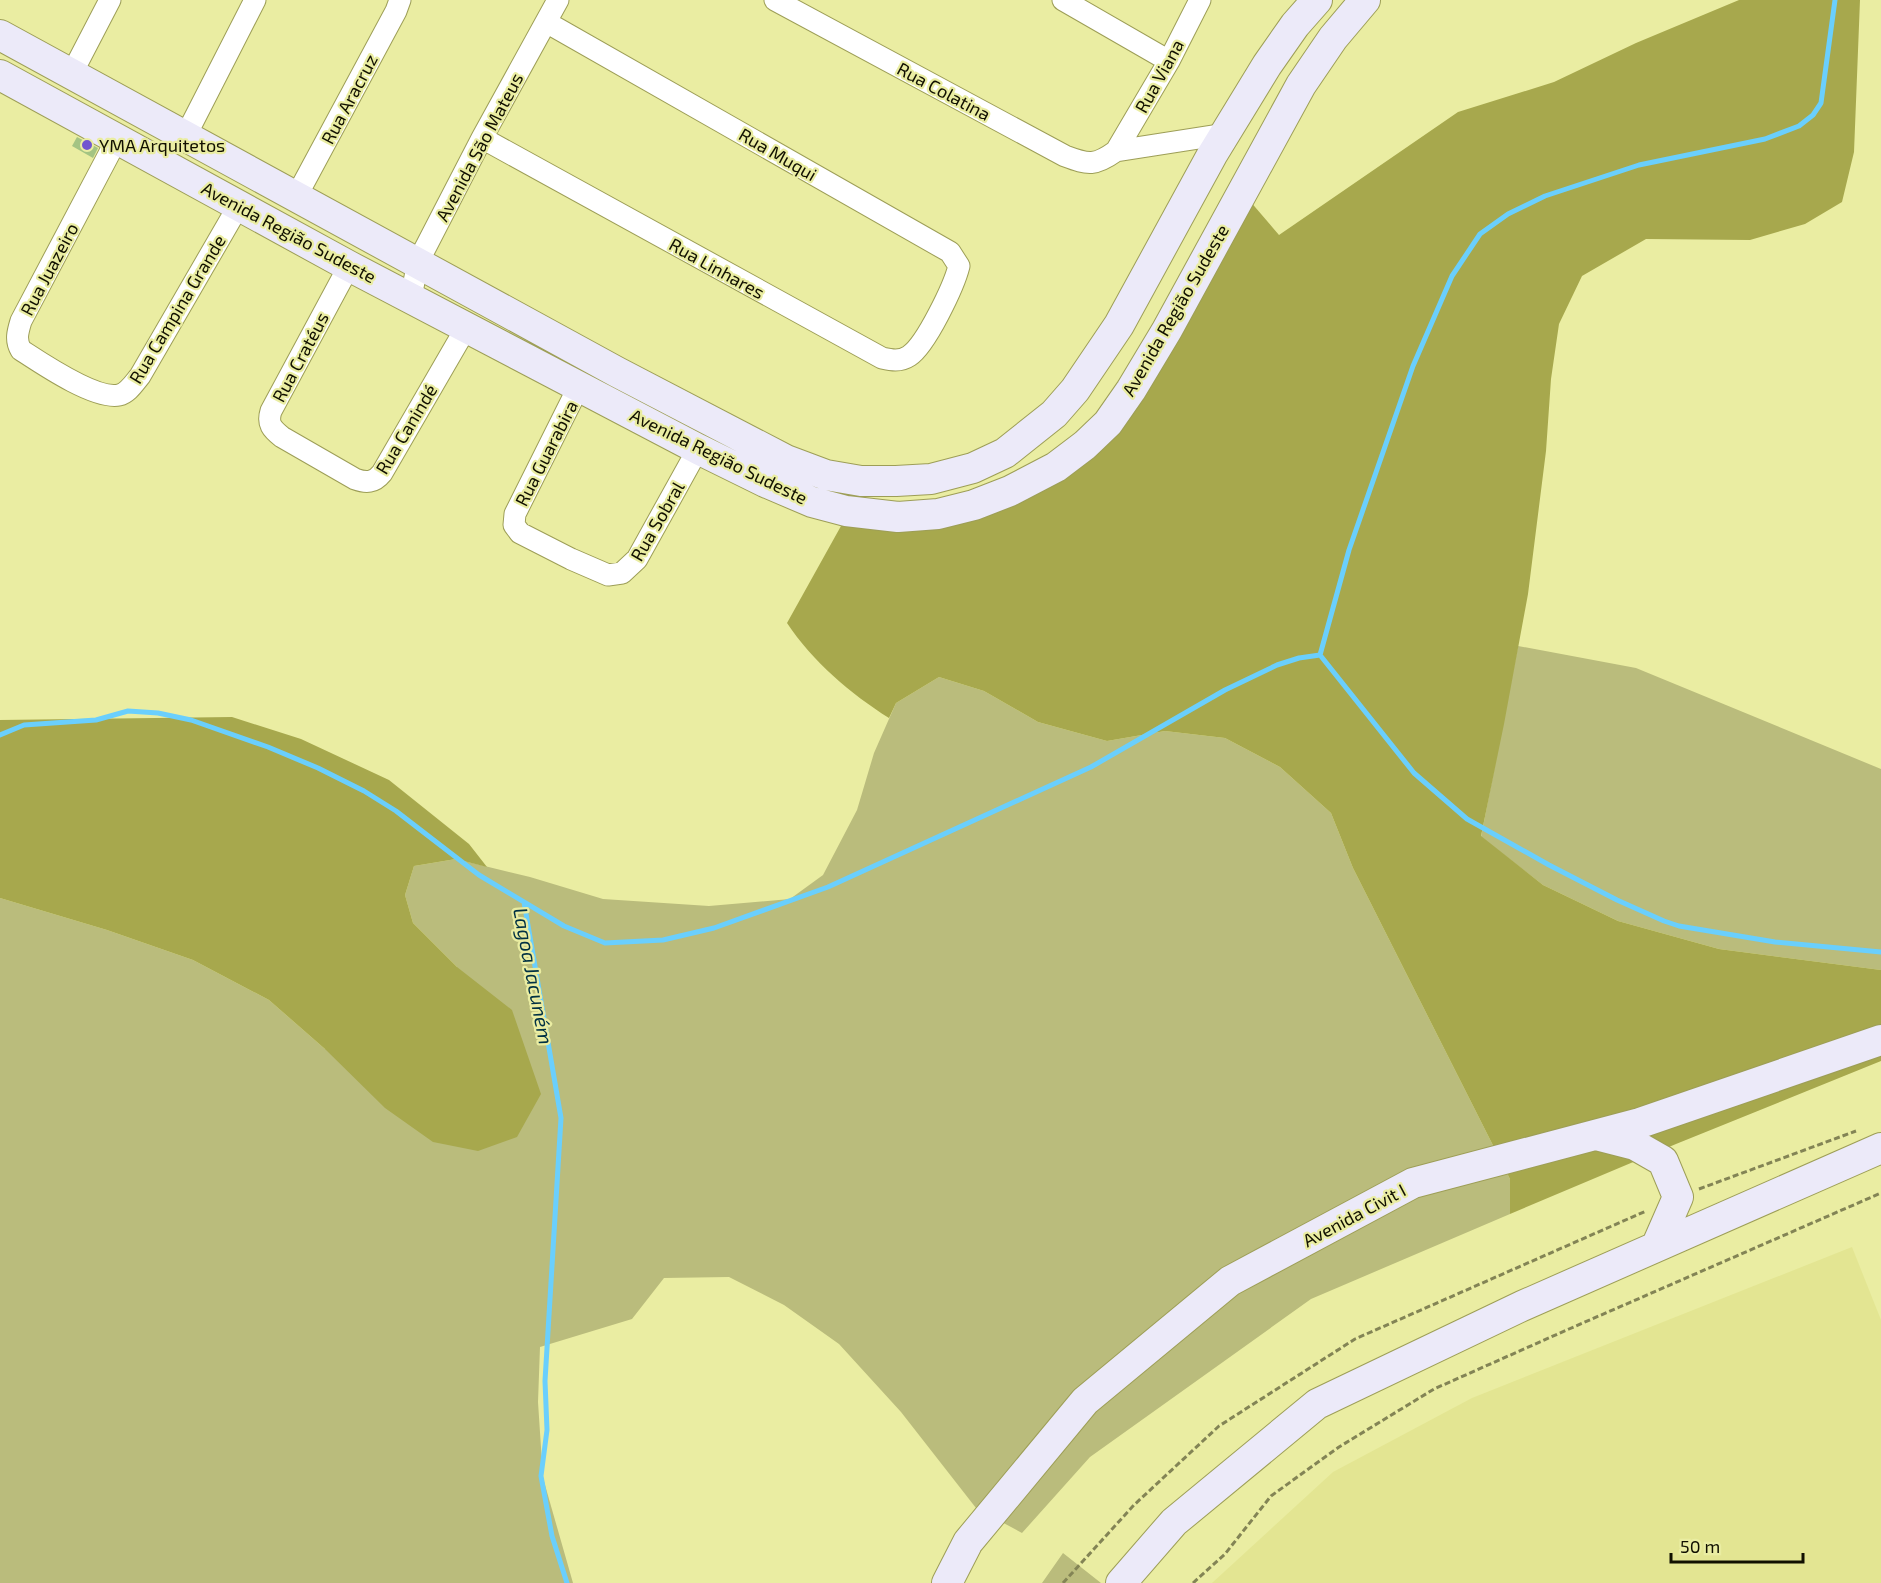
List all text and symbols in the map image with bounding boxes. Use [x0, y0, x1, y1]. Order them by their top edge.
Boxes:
street label: Rua Viana [1130, 35, 1188, 117]
street label: Rua Aracruz [316, 50, 382, 148]
street label: Rua Colatina [894, 57, 994, 125]
street label: Avenida São Mateus [431, 69, 527, 225]
street label: Rua Muqui [735, 123, 821, 185]
place label: YMA Arquitetos [99, 134, 225, 156]
marker: YMA Arquitetos [80, 138, 94, 152]
street label: Avenida Região Sudeste [198, 177, 380, 287]
street label: Rua Juazeiro [15, 219, 83, 319]
street label: Avenida Região Sudeste [1117, 220, 1233, 400]
street label: Rua Campina Grande [124, 231, 230, 387]
street label: Rua Linhares [665, 233, 769, 303]
street label: Rua Cratéus [267, 308, 333, 406]
street label: Rua Canindé [371, 380, 441, 478]
street label: Rua Guarabira [510, 396, 582, 510]
street label: Avenida Região Sudeste [627, 404, 811, 508]
street label: Rua Sobral [625, 477, 689, 565]
water label: Lagoa Jacuném [509, 906, 559, 1046]
street label: Avenida Civit I [1299, 1179, 1409, 1251]
scale bar [1671, 1526, 1803, 1564]
text: 50 m [1680, 1535, 1720, 1557]

